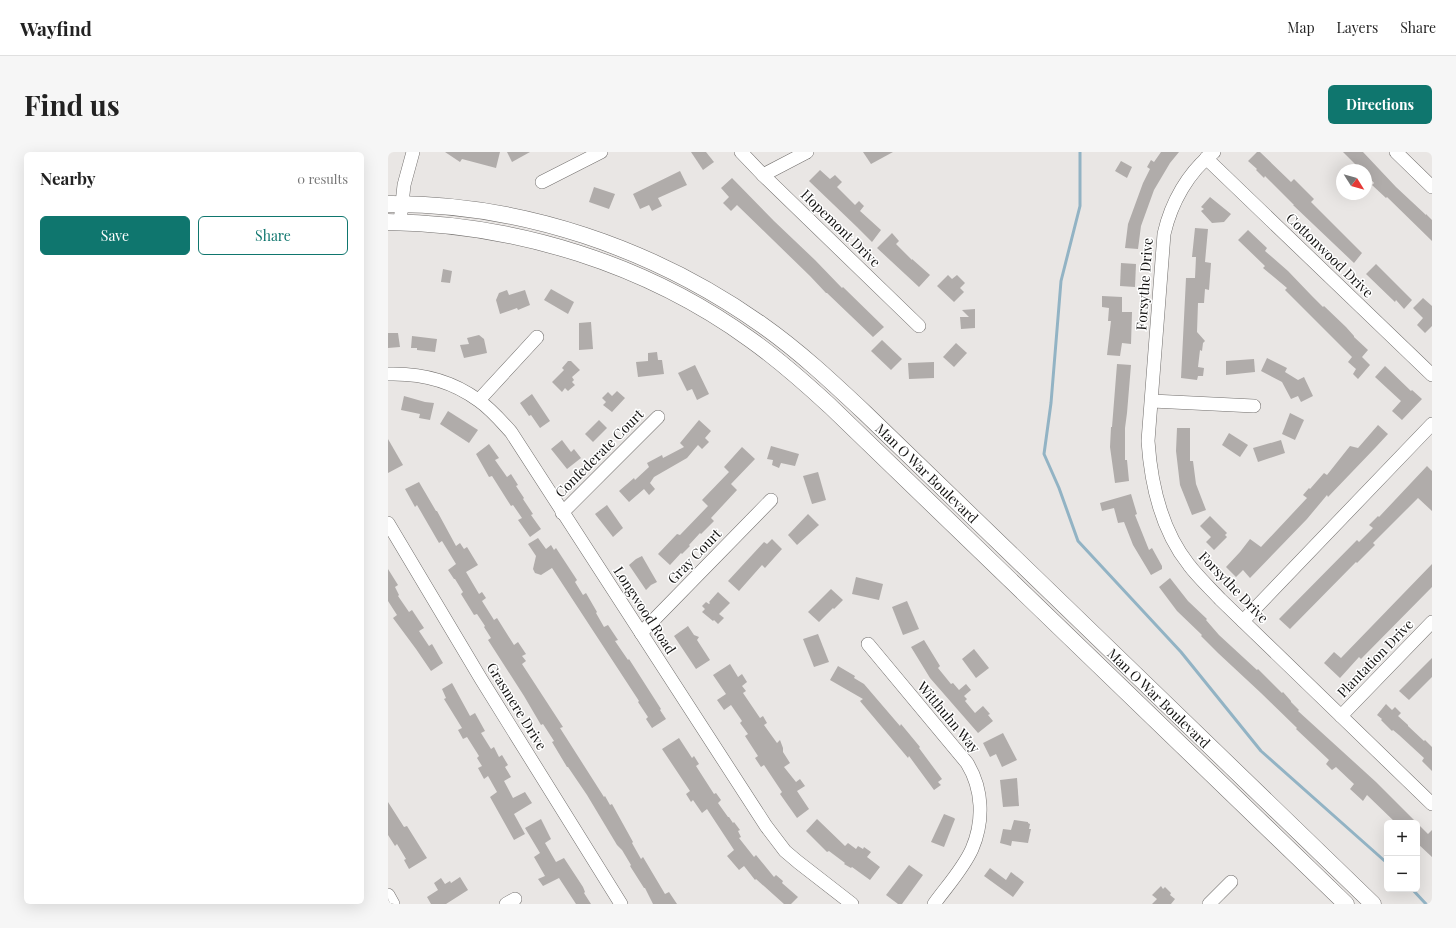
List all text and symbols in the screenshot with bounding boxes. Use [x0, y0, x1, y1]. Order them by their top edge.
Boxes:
text: Wayfind [20, 15, 92, 41]
text: Map [1287, 18, 1315, 37]
text: Layers [1337, 18, 1378, 37]
text: Share [1400, 18, 1436, 37]
button: Directions [1328, 85, 1432, 124]
text: Find us [24, 86, 120, 123]
north arrow [1336, 164, 1372, 200]
text: Nearby [40, 167, 95, 189]
text: 0 results [297, 170, 348, 187]
street label: Hopemont Drive [797, 185, 885, 271]
street label: Cottonwood Drive [1282, 208, 1378, 302]
button: Save [40, 216, 190, 255]
button: Share [198, 216, 348, 255]
street label: Forsythe Drive [1131, 237, 1157, 331]
street label: Confederate Court [551, 404, 648, 501]
street label: Man O War Boulevard [872, 419, 982, 527]
street label: Gray Court [663, 524, 726, 588]
street label: Forsythe Drive [1195, 547, 1273, 627]
street label: Longwood Road [610, 563, 680, 657]
street label: Plantation Drive [1333, 615, 1417, 701]
street label: Man O War Boulevard [1104, 644, 1214, 752]
street label: Grasmere Drive [483, 659, 551, 753]
street label: Witthuhn Way [913, 677, 984, 757]
map controls [1384, 820, 1420, 892]
button: + [1384, 820, 1420, 856]
button: − [1384, 856, 1420, 892]

